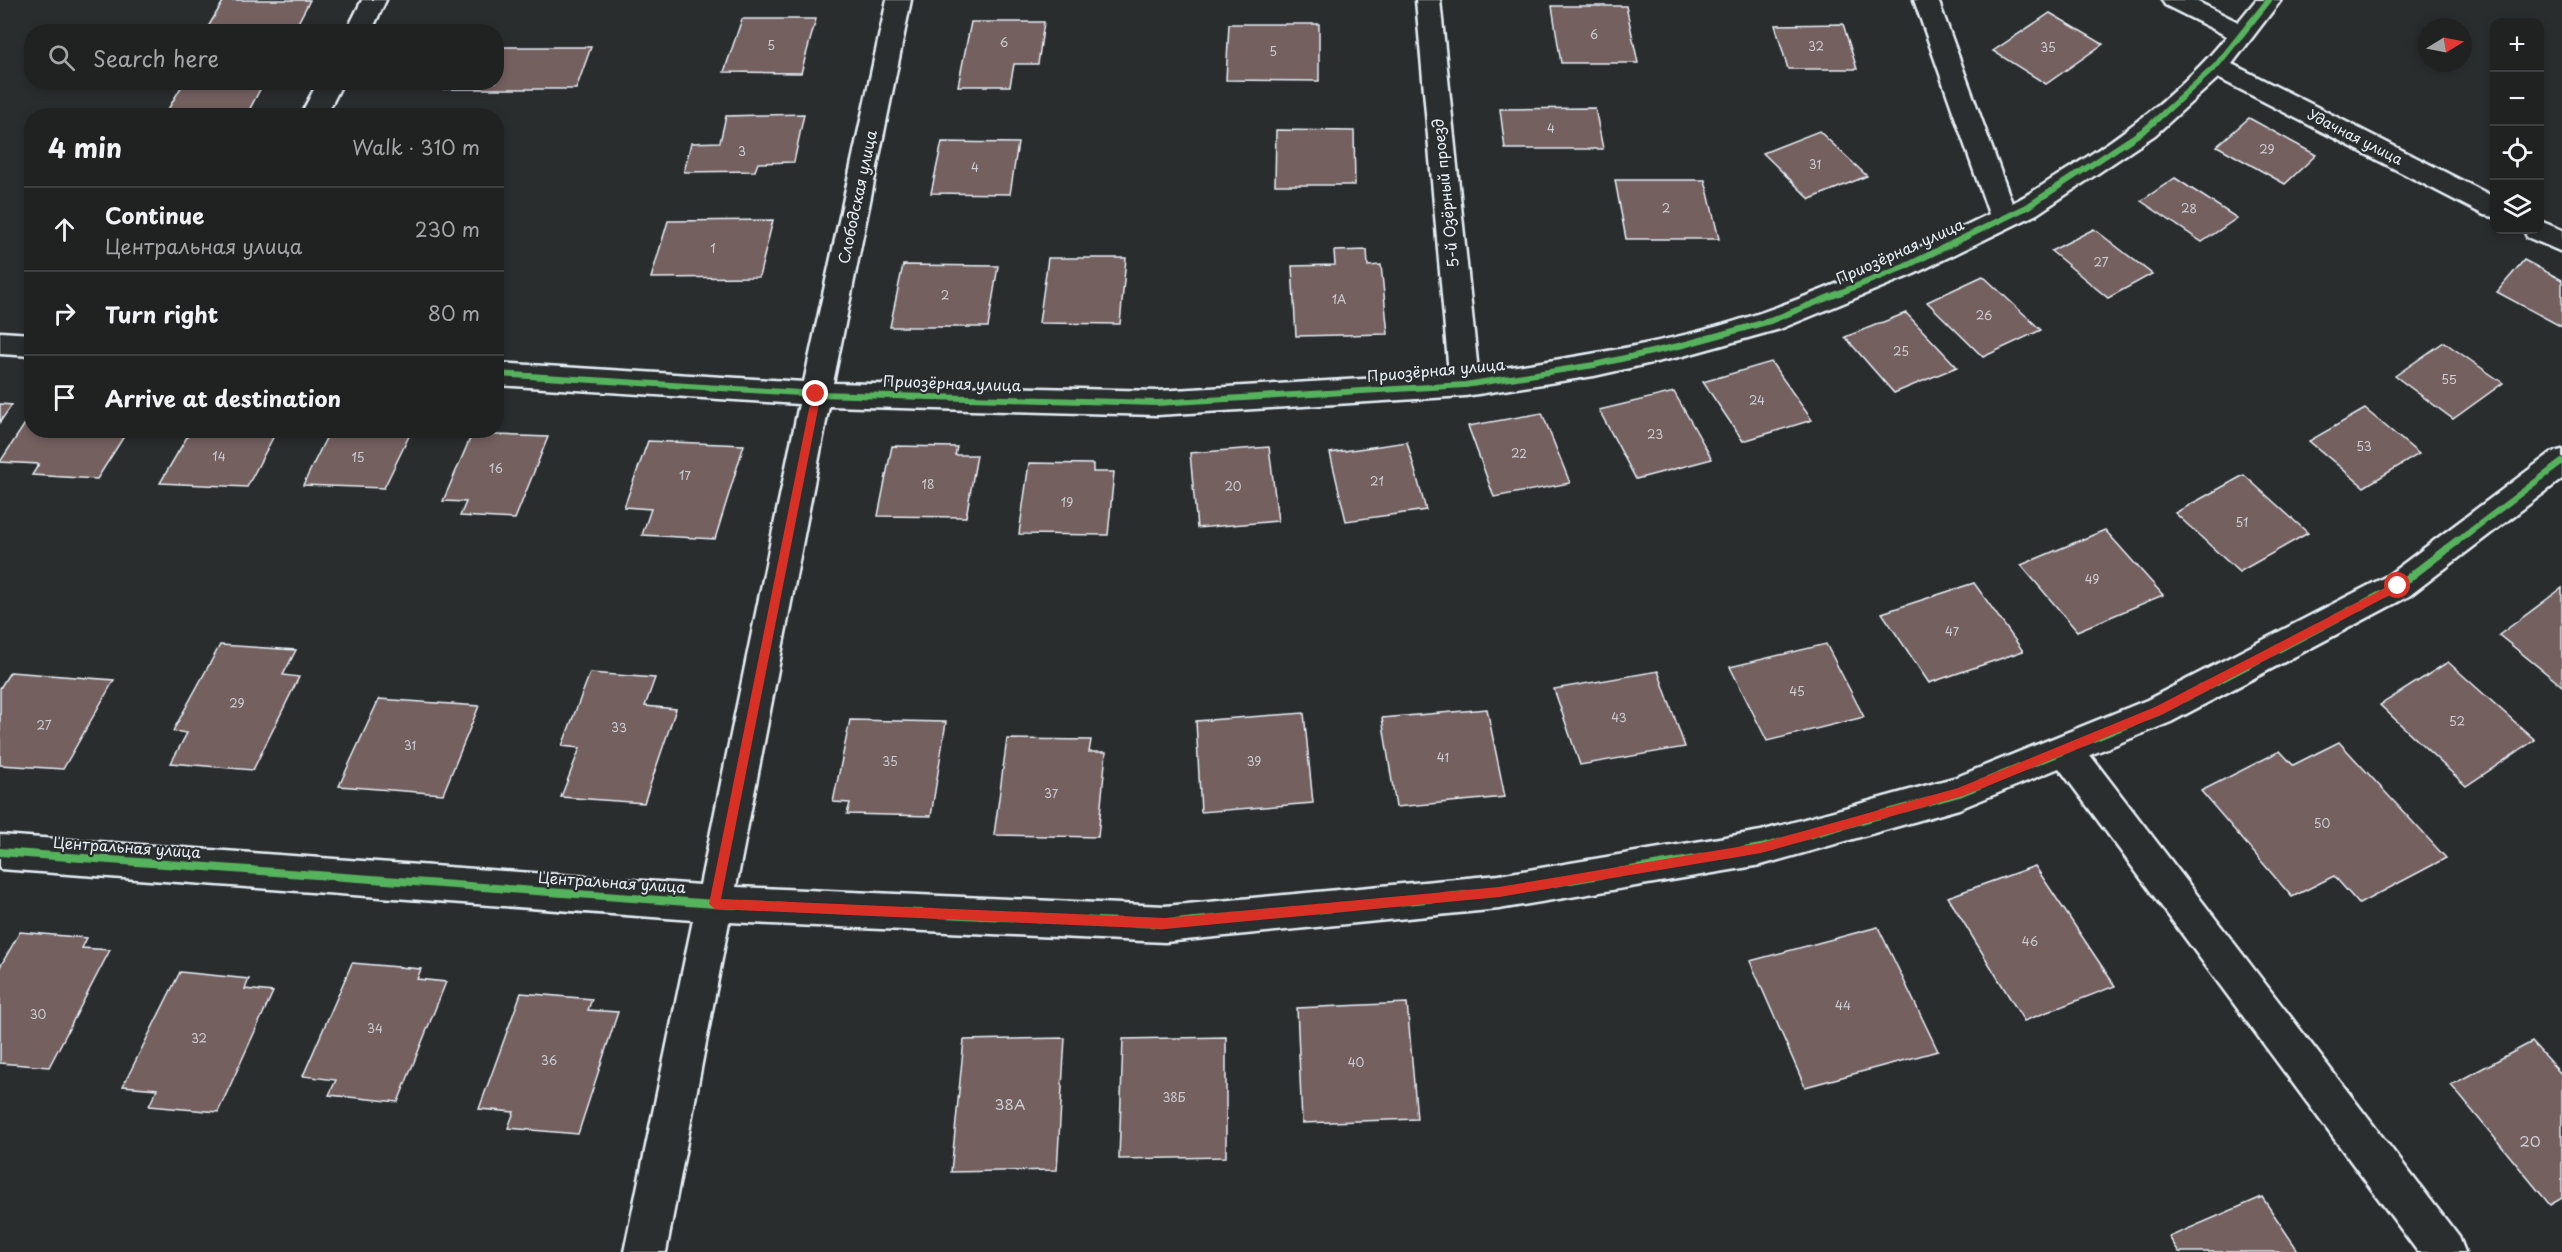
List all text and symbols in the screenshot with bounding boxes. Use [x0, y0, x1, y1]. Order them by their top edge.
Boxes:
north arrow [2418, 18, 2472, 72]
map controls [2490, 18, 2544, 234]
button: + [2490, 18, 2544, 72]
search box [24, 24, 504, 90]
house number: 6 [1590, 25, 1598, 43]
house number: 6 [1000, 33, 1008, 51]
house number: 5 [767, 36, 775, 54]
house number: 32 [1808, 37, 1824, 55]
house number: 35 [2040, 38, 2056, 56]
icon: search [45, 41, 78, 74]
text: Search here [93, 41, 219, 74]
house number: 5 [1269, 42, 1277, 60]
button: − [2490, 72, 2544, 126]
street label: Удачная улица [2304, 104, 2407, 170]
street label: 5-й Озёрный проезд [1425, 117, 1464, 269]
house number: 4 [1547, 119, 1555, 137]
button: locate [2490, 126, 2544, 180]
street label: Слободская улица [831, 127, 882, 266]
text: 4 min [48, 128, 122, 167]
text: Walk · 310 m [352, 132, 480, 162]
house number: 29 [2259, 140, 2275, 158]
house number: 3 [738, 142, 746, 160]
house number: 31 [1809, 155, 1821, 173]
house number: 4 [971, 158, 979, 176]
button: layers [2490, 180, 2544, 234]
text: Continue [105, 198, 204, 231]
house number: 2 [1662, 199, 1670, 217]
house number: 28 [2181, 199, 2197, 217]
street label: Приозёрная улица [1832, 212, 1968, 289]
icon: ahead [48, 213, 81, 246]
text: 230 m [415, 214, 480, 244]
text: Центральная улица [105, 231, 302, 261]
house number: 1 [710, 239, 716, 257]
house number: 27 [2094, 253, 2109, 271]
house number: 2 [941, 286, 949, 304]
house number: 1А [1332, 290, 1346, 308]
icon: right [48, 297, 81, 330]
text: Turn right [105, 297, 218, 330]
text: 80 m [428, 298, 480, 328]
house number: 26 [1976, 306, 1992, 324]
house number: 25 [1893, 342, 1909, 360]
street label: Приозёрная улица [1366, 352, 1506, 387]
street label: Приозёрная улица [883, 369, 1022, 396]
house number: 55 [2441, 370, 2457, 388]
route end [802, 380, 828, 406]
icon: arrive [48, 381, 81, 414]
text: Arrive at destination [105, 381, 341, 414]
house number: 24 [1749, 391, 1765, 409]
house number: 23 [1647, 425, 1663, 443]
house number: 53 [2356, 437, 2372, 455]
house number: 22 [1511, 444, 1527, 462]
house number: 14 [212, 447, 226, 465]
house number: 15 [351, 448, 365, 466]
house number: 16 [489, 459, 503, 477]
house number: 17 [679, 466, 691, 484]
house number: 21 [1370, 472, 1384, 490]
house number: 18 [922, 475, 934, 493]
house number: 20 [1224, 477, 1242, 495]
house number: 19 [1061, 493, 1073, 511]
house number: 51 [2236, 513, 2248, 531]
house number: 49 [2085, 570, 2099, 588]
route start [2384, 572, 2410, 598]
house number: 47 [1945, 622, 1960, 640]
house number: 45 [1789, 682, 1805, 700]
house number: 29 [229, 694, 245, 712]
house number: 43 [1611, 708, 1627, 726]
house number: 52 [2449, 712, 2465, 730]
house number: 27 [37, 716, 52, 734]
house number: 33 [611, 718, 627, 736]
house number: 31 [404, 736, 416, 754]
house number: 41 [1437, 748, 1449, 766]
house number: 35 [882, 752, 898, 770]
house number: 39 [1247, 752, 1261, 770]
house number: 37 [1044, 784, 1059, 802]
house number: 50 [2314, 814, 2330, 832]
street label: Центральная улица [53, 830, 202, 863]
street label: Центральная улица [538, 865, 687, 898]
house number: 46 [2022, 932, 2038, 950]
house number: 44 [1835, 996, 1851, 1014]
house number: 30 [30, 1005, 47, 1023]
house number: 34 [367, 1019, 383, 1037]
house number: 32 [191, 1029, 207, 1047]
house number: 36 [541, 1051, 557, 1069]
house number: 40 [1348, 1053, 1365, 1071]
house number: 38Б [1162, 1088, 1186, 1106]
house number: 38А [995, 1092, 1025, 1115]
house number: 20 [2519, 1129, 2541, 1152]

